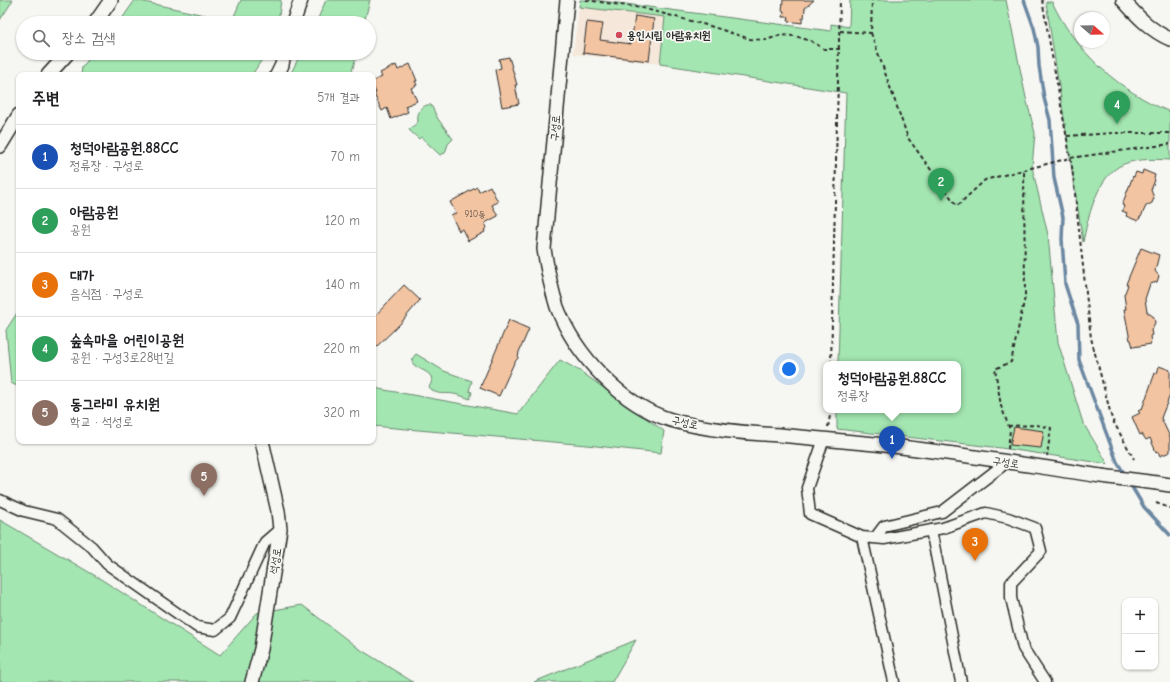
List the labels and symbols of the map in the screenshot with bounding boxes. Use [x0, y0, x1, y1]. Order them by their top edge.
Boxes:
north arrow [1074, 12, 1110, 48]
place label: 용인시립 아람유치원 [627, 29, 711, 42]
marker: 용인시립 아람유치원 [614, 30, 624, 40]
pin: 4 [1104, 91, 1130, 124]
street label: 구성로 [548, 114, 563, 142]
pin: 2 [928, 168, 954, 201]
house number: 910동 [464, 209, 486, 219]
your location [779, 359, 799, 379]
street label: 구성로 [670, 413, 699, 432]
pin: 1 [879, 426, 905, 459]
street label: 구성로 [992, 454, 1020, 471]
pin: 5 [191, 463, 217, 496]
pin: 3 [962, 528, 988, 561]
street label: 석성로 [267, 547, 284, 575]

